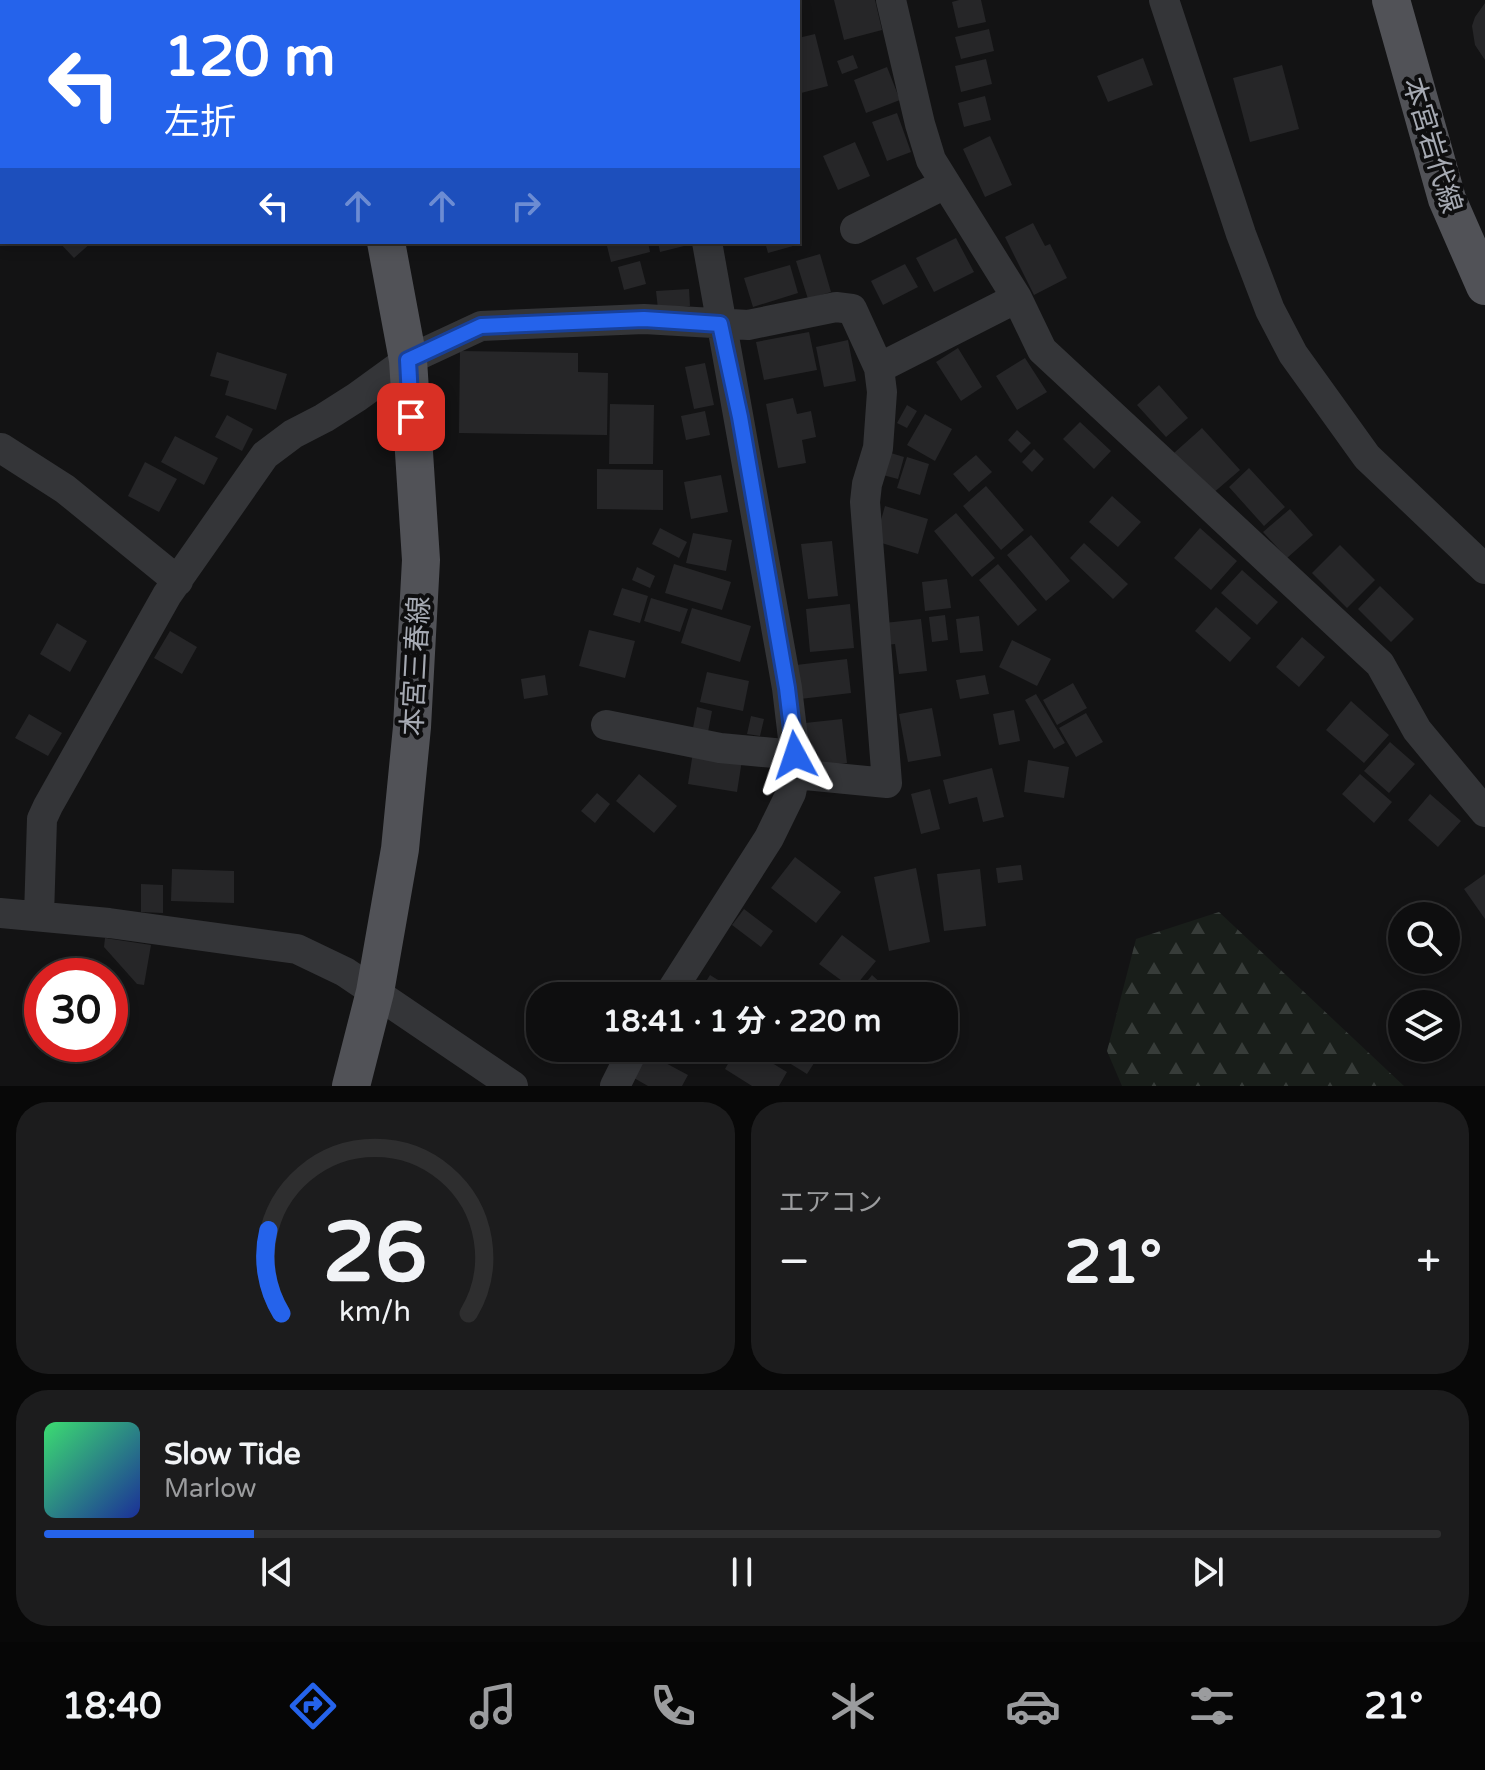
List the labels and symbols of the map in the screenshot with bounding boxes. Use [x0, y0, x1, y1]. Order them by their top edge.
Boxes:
street label: 本宮岩代線 [1395, 73, 1469, 217]
pin [377, 383, 445, 451]
street label: 本宮三春線 [395, 595, 437, 737]
position arrow [753, 713, 837, 797]
speed limit sign: 30 [24, 958, 128, 1062]

